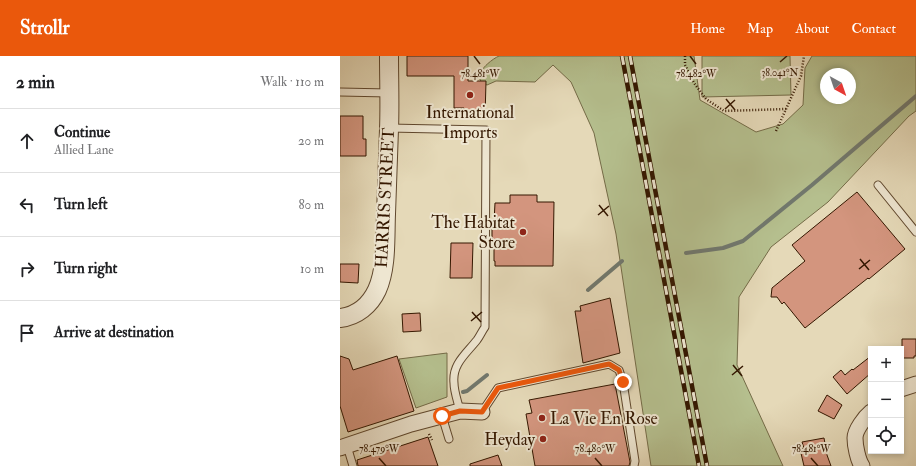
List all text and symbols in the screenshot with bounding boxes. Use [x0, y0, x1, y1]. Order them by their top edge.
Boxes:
text: Strollr [20, 16, 70, 40]
text: Home [690, 20, 725, 37]
text: Map [747, 20, 773, 37]
text: About [795, 20, 829, 37]
text: Contact [851, 20, 896, 37]
text: 38.041°N [761, 67, 799, 79]
text: 78.481°W [461, 68, 500, 80]
text: 78.482°W [676, 68, 717, 80]
north arrow [820, 68, 856, 104]
text: 2 min [16, 72, 55, 93]
text: Walk · 110 m [260, 74, 324, 90]
marker: International Imports [465, 90, 475, 100]
place label: International Imports [426, 102, 515, 144]
text: Continue [54, 123, 110, 142]
street label: HARRIS STREET [371, 127, 399, 269]
icon: ahead [16, 130, 38, 152]
text: 20 m [298, 133, 324, 149]
text: Allied Lane [54, 142, 114, 158]
icon: left [16, 194, 38, 216]
text: Turn left [54, 195, 108, 214]
text: 80 m [298, 197, 324, 213]
place label: The Habitat Store [431, 212, 515, 253]
marker: The Habitat Store [518, 227, 528, 237]
icon: right [16, 258, 38, 280]
text: Turn right [54, 259, 117, 278]
text: 10 m [300, 261, 324, 277]
icon: arrive [16, 322, 38, 344]
text: Arrive at destination [54, 323, 174, 342]
map controls [868, 346, 904, 454]
button: + [868, 346, 904, 382]
route end [614, 373, 632, 391]
button: − [868, 382, 904, 418]
route start [433, 407, 451, 425]
place label: La Vie En Rose [550, 408, 658, 429]
marker: La Vie En Rose [537, 413, 547, 423]
button: locate [868, 418, 904, 454]
place label: Heyday [484, 429, 536, 451]
marker: Heyday [538, 434, 548, 444]
text: 78.479°W [359, 443, 400, 455]
text: 78.480°W [575, 443, 616, 455]
text: 78.481°W [792, 443, 831, 455]

